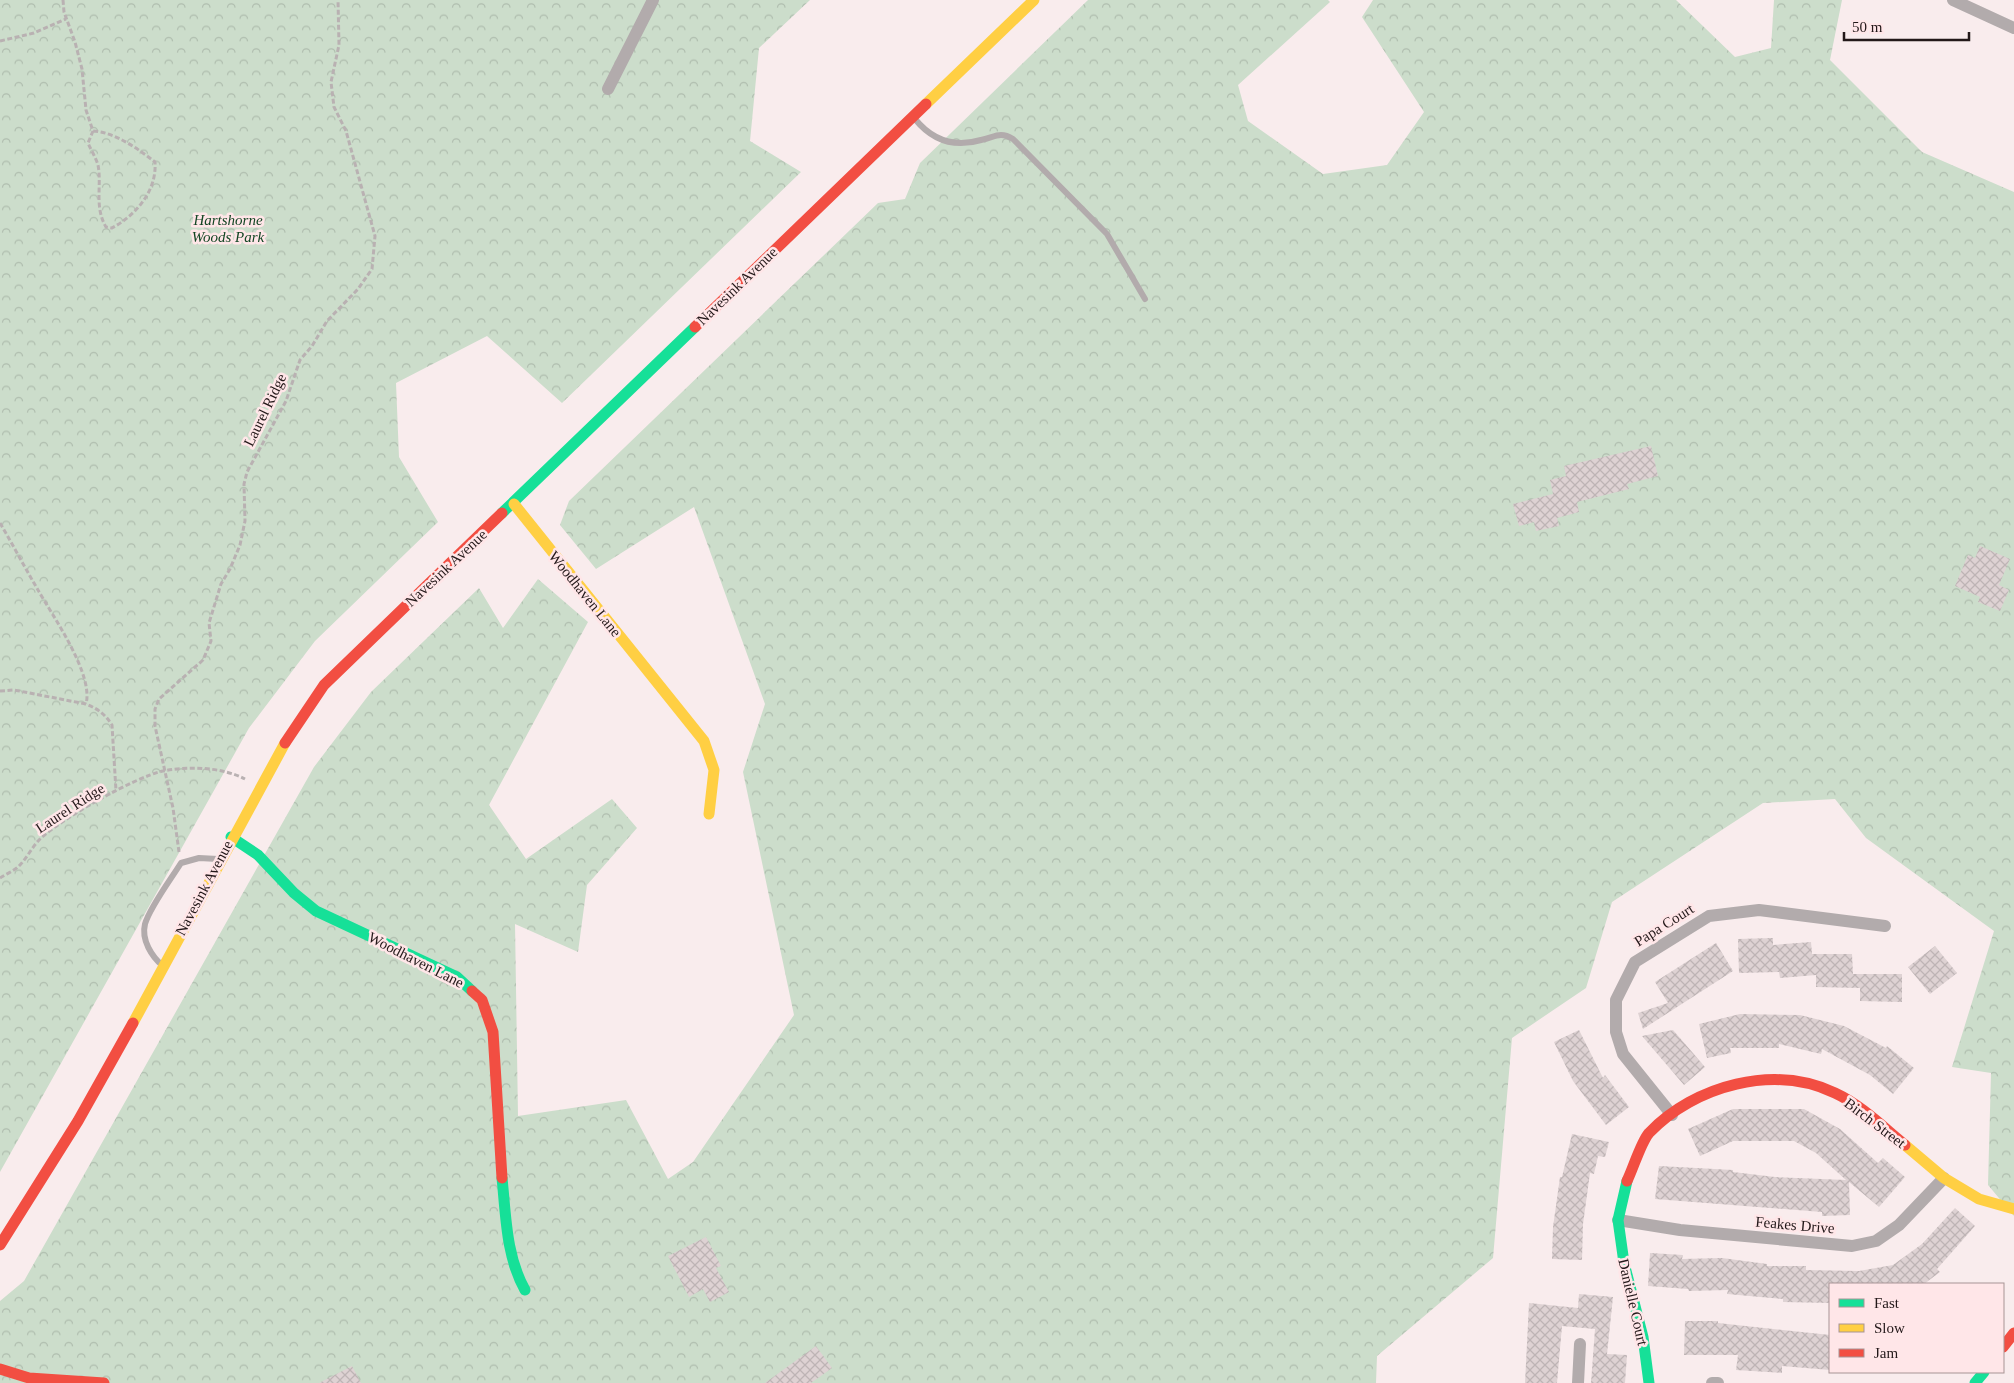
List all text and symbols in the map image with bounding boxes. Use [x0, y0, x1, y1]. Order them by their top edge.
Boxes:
scale bar [1844, 10, 1969, 42]
text: 50 m [1852, 19, 1883, 35]
park label: Hartshorne Woods Park [192, 212, 265, 245]
street label: Navesink Avenue [694, 244, 781, 328]
street label: Laurel Ridge [241, 371, 290, 449]
street label: Navesink Avenue [402, 526, 490, 610]
street label: Woodhaven Lane [546, 548, 624, 640]
street label: Laurel Ridge [33, 780, 108, 836]
street label: Navesink Avenue [172, 838, 236, 938]
street label: Papa Court [1631, 900, 1697, 950]
street label: Woodhaven Lane [366, 929, 467, 991]
street label: Birch Street [1841, 1095, 1909, 1152]
street label: Feakes Drive [1755, 1214, 1836, 1236]
street label: Danielle Court [1615, 1257, 1651, 1348]
legend [1829, 1283, 2004, 1373]
text: Fast [1874, 1295, 1900, 1311]
text: Slow [1874, 1320, 1905, 1336]
text: Jam [1874, 1345, 1898, 1361]

